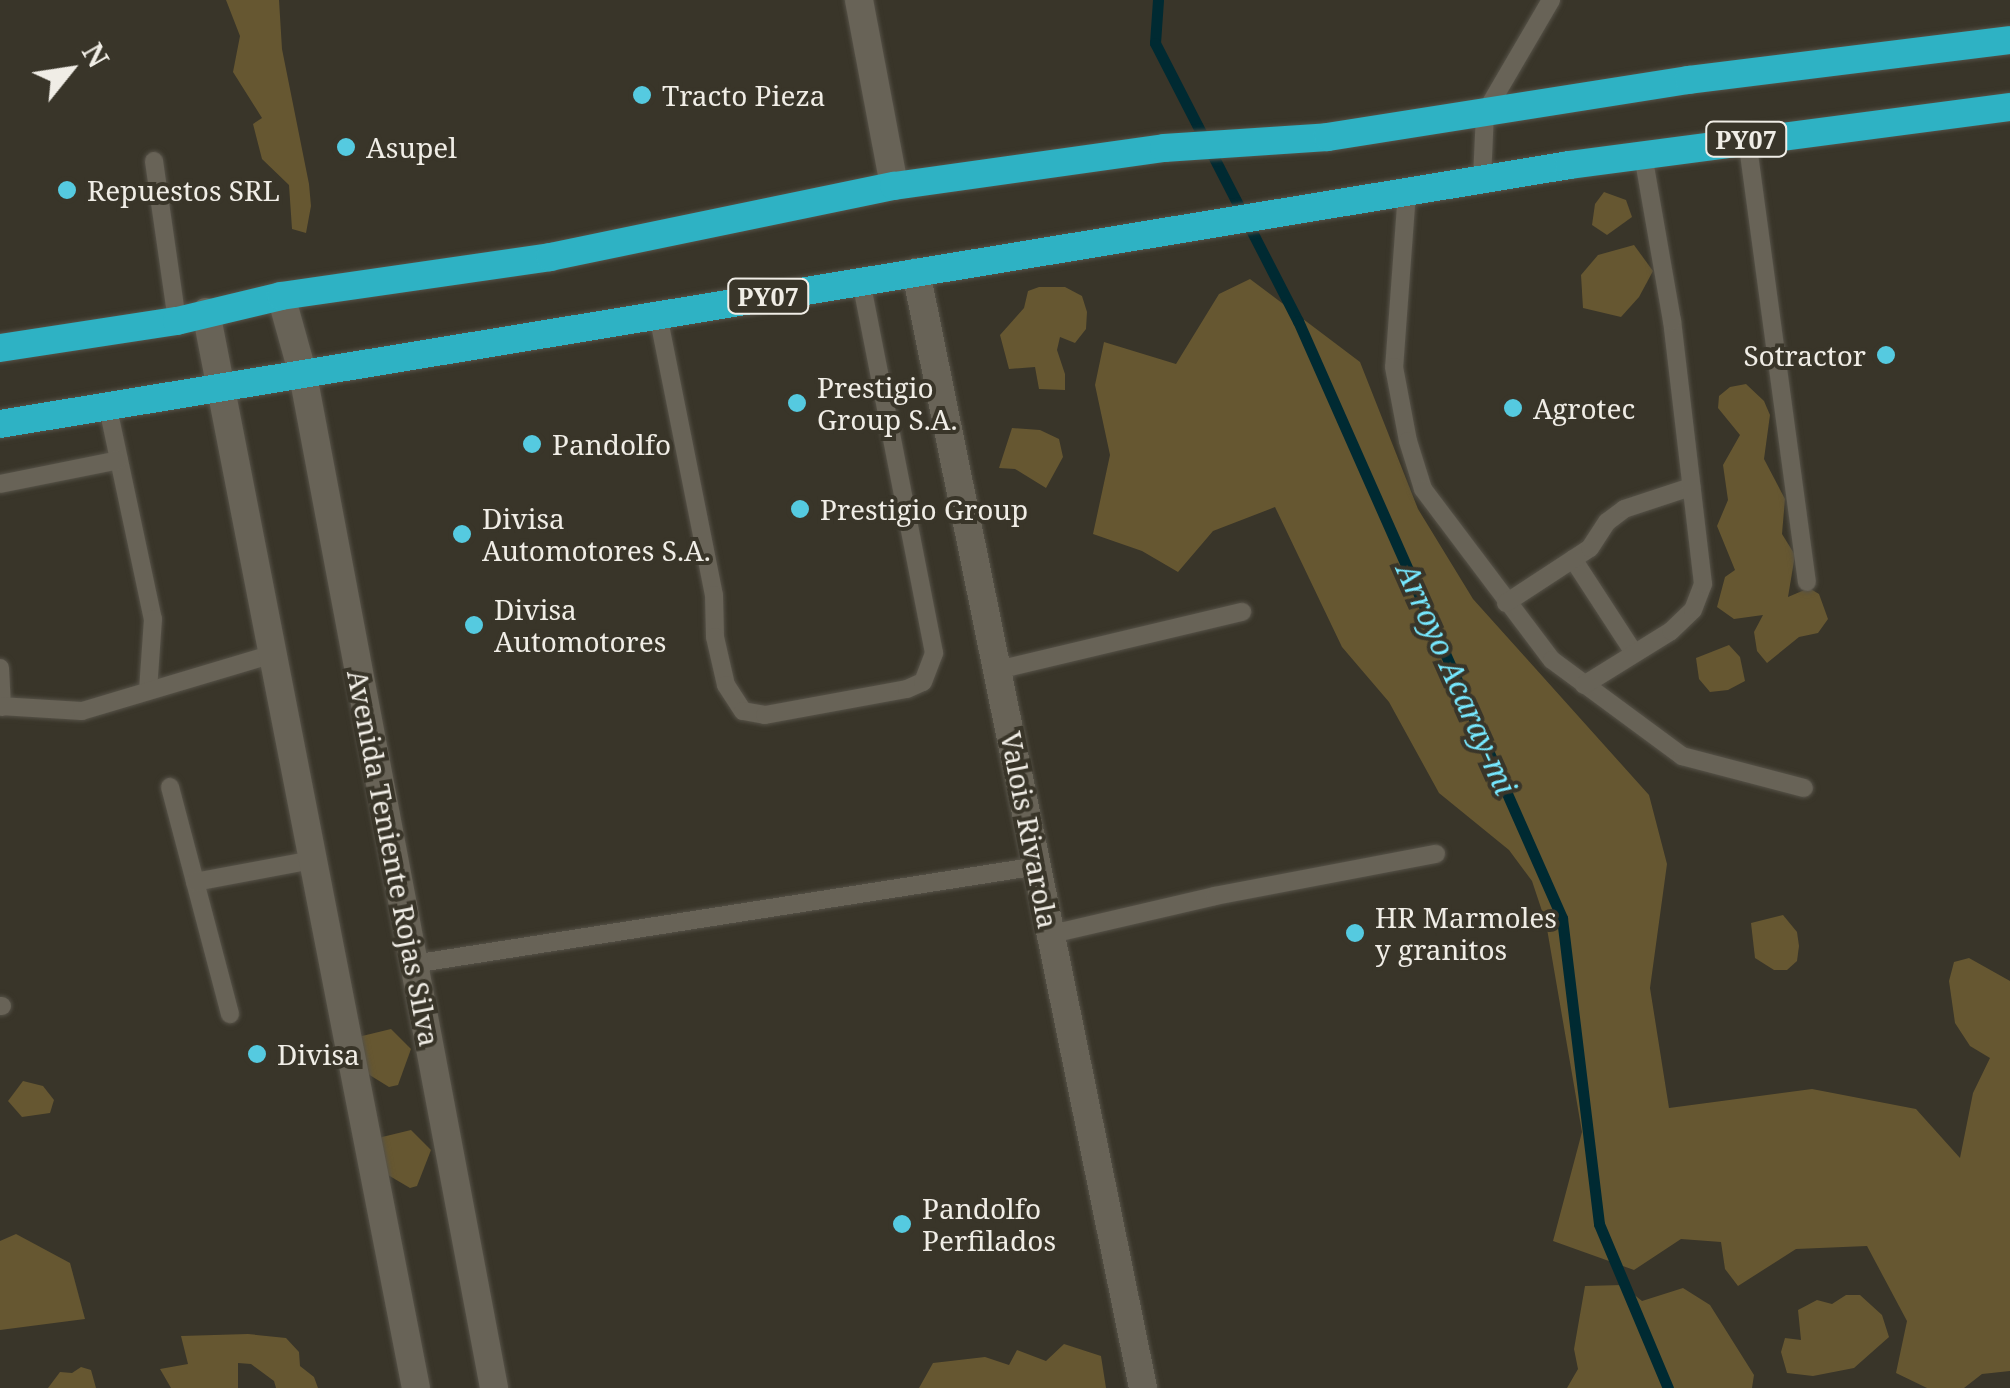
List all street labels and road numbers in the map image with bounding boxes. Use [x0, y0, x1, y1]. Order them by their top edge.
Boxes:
road number: PY07 [1704, 119, 1788, 159]
road number: PY07 [726, 276, 810, 316]
street label: Avenida Teniente Rojas Silva [341, 667, 447, 1049]
street label: Valois Rivarola [994, 729, 1066, 931]

